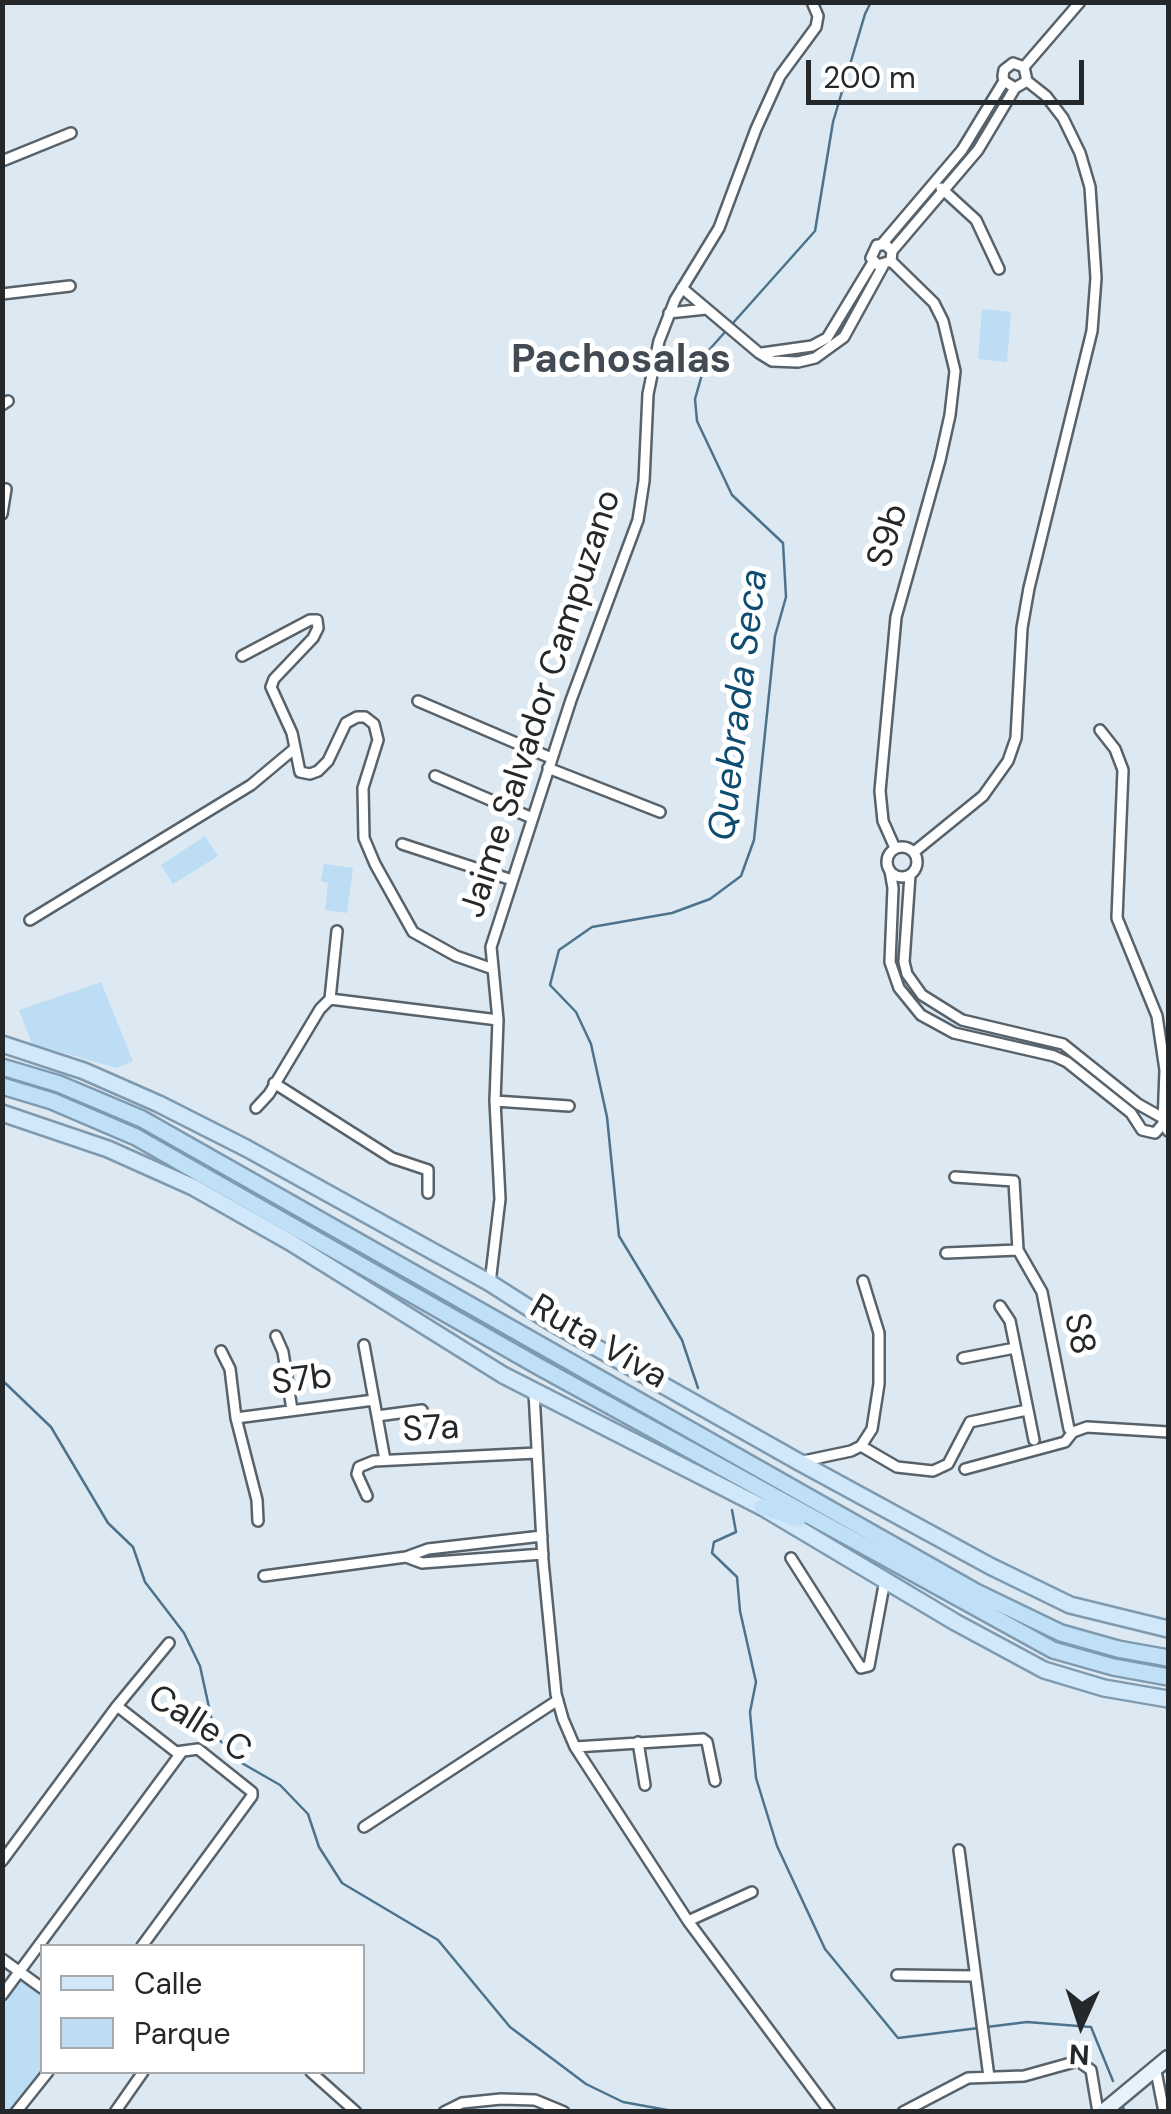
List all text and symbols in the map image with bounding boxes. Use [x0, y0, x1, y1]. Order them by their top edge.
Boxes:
scale bar [811, 40, 1088, 102]
text: 200 m [823, 58, 916, 97]
district label: Pachosalas [511, 338, 731, 386]
street label: Jaime Salvador Campuzano [453, 485, 631, 923]
street label: S9b [860, 499, 918, 573]
water label: Quebrada Seca [701, 566, 779, 844]
street label: Ruta Viva [522, 1287, 674, 1399]
street label: S8 [1053, 1310, 1103, 1358]
street label: S7b [269, 1356, 335, 1406]
street label: S7a [402, 1408, 460, 1452]
street label: Calle C [140, 1677, 258, 1773]
legend [40, 1944, 365, 2074]
text: Calle [134, 1964, 202, 2003]
north arrow [1031, 1974, 1131, 2074]
text: Parque [134, 2014, 231, 2053]
text: N [1068, 2035, 1091, 2073]

